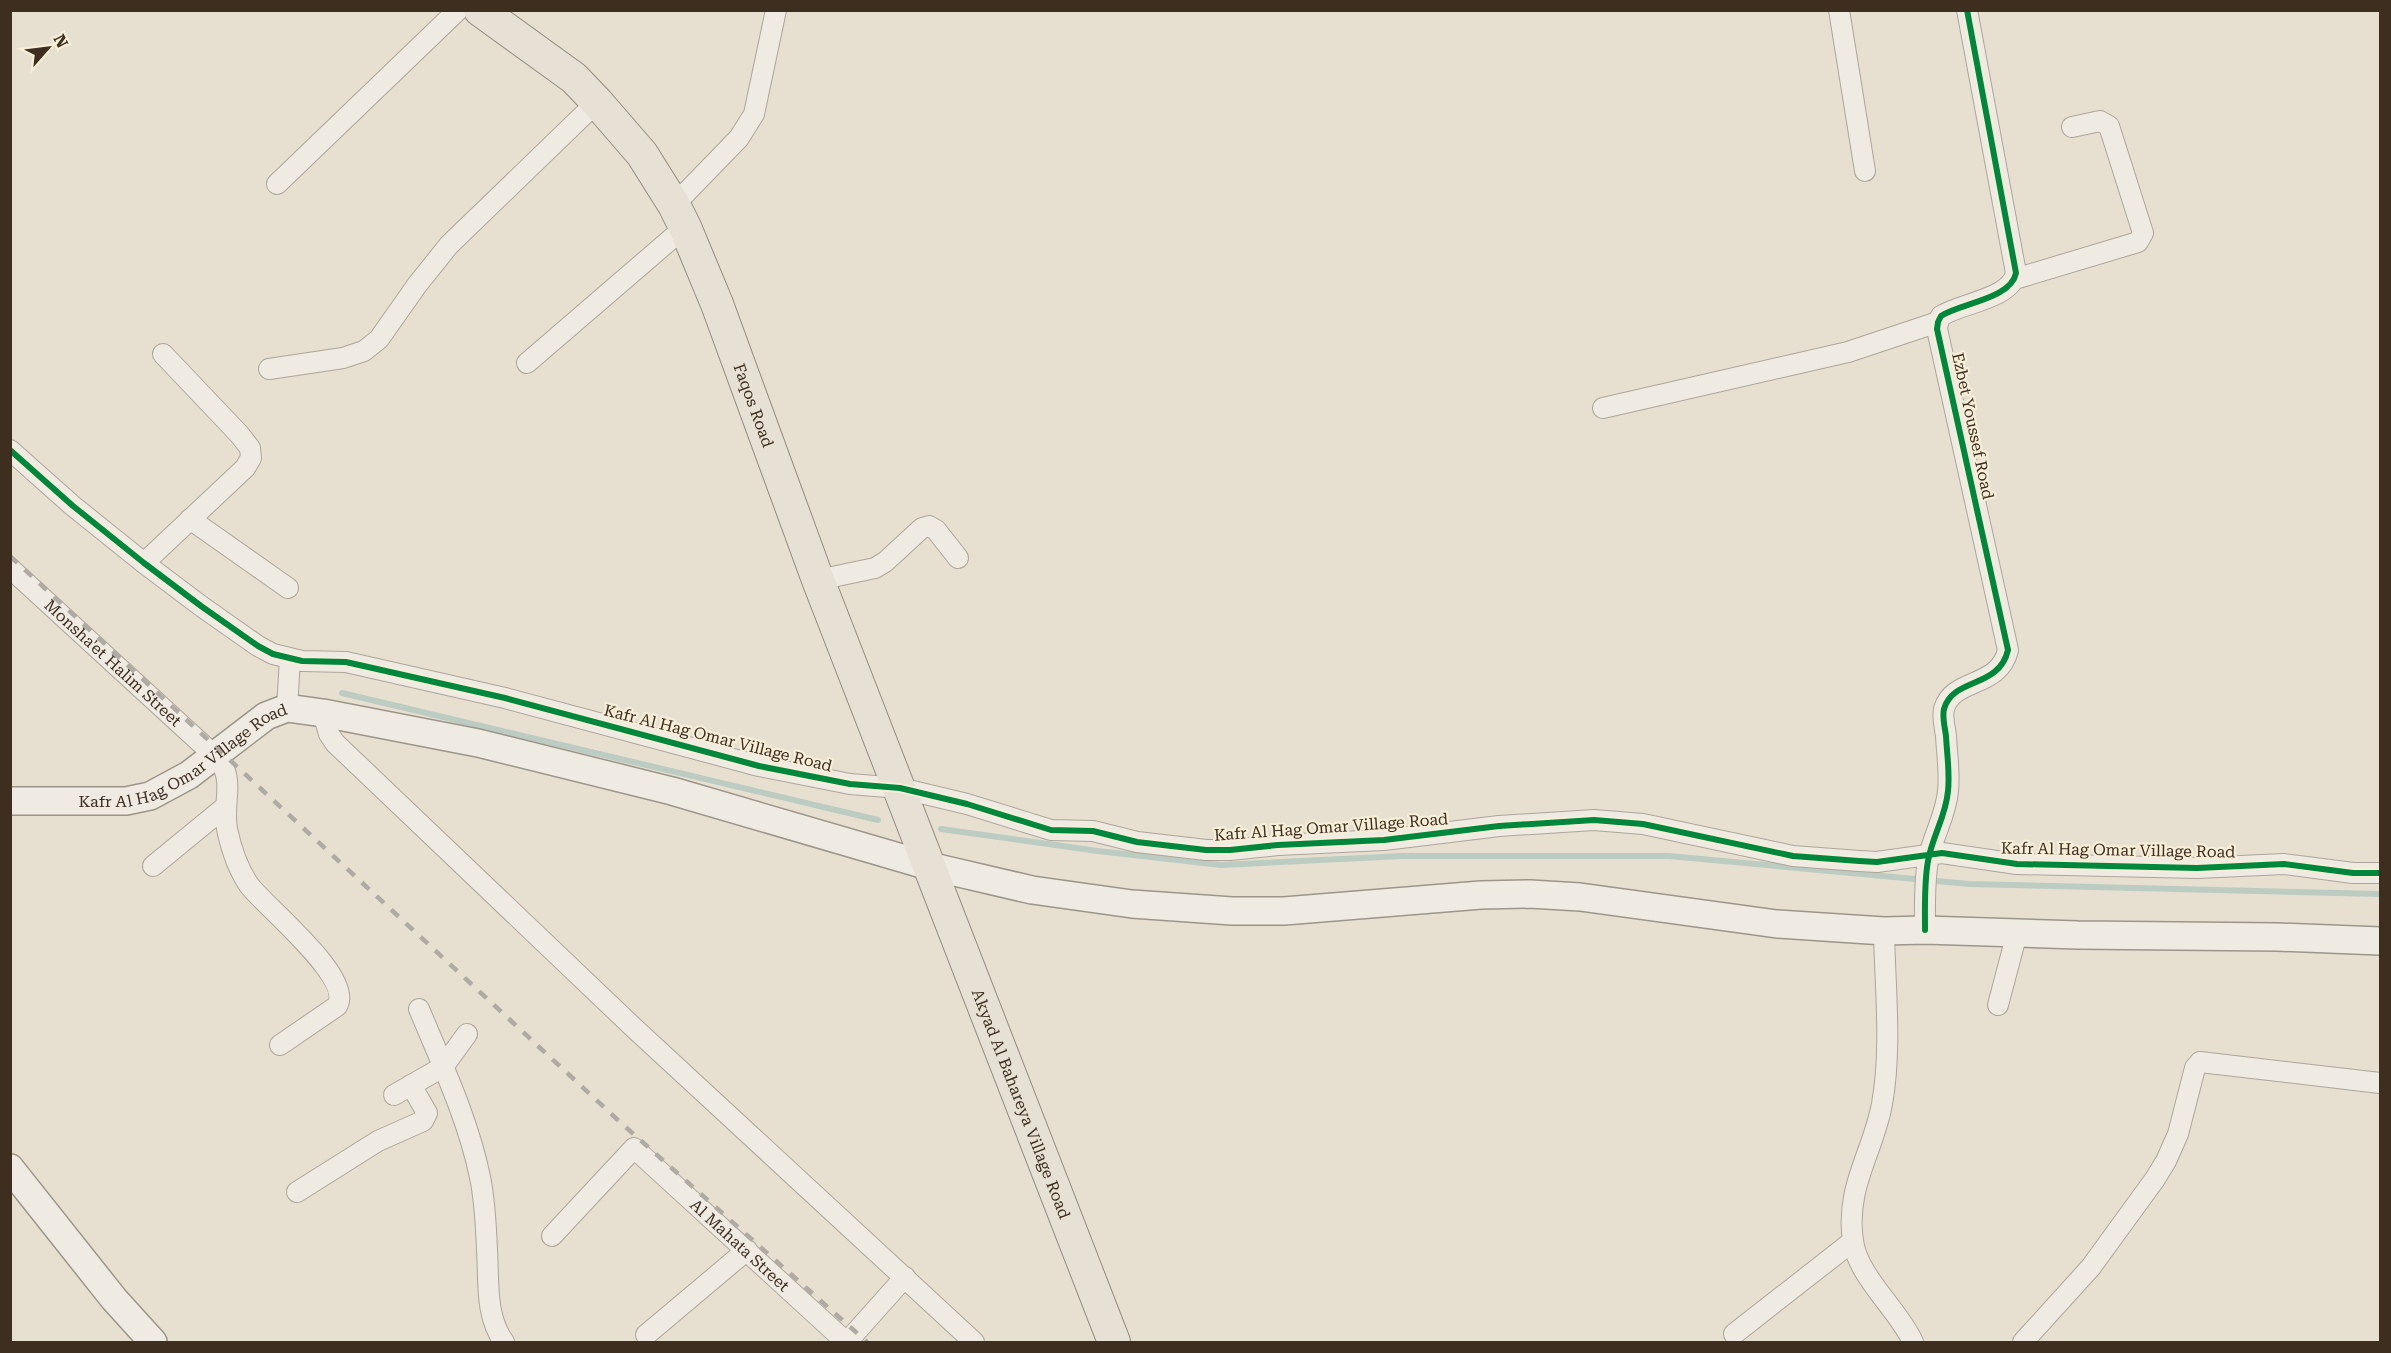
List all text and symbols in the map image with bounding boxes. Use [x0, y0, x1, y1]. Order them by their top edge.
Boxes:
north arrow [18, 18, 78, 78]
text: N [50, 31, 72, 51]
street label: Ezbet Youssef Road [1948, 351, 1998, 501]
street label: Faqos Road [730, 361, 778, 450]
street label: Monsha'et Halim Street [41, 595, 186, 730]
street label: Kafr Al Hag Omar Village Road [79, 699, 290, 811]
street label: Kafr Al Hag Omar Village Road [602, 700, 834, 776]
street label: Kafr Al Hag Omar Village Road [1213, 809, 1449, 845]
street label: Kafr Al Hag Omar Village Road [2001, 838, 2235, 862]
street label: Akyad Al Bahareya Village Road [968, 986, 1075, 1221]
street label: Al Mahata Street [687, 1195, 794, 1295]

